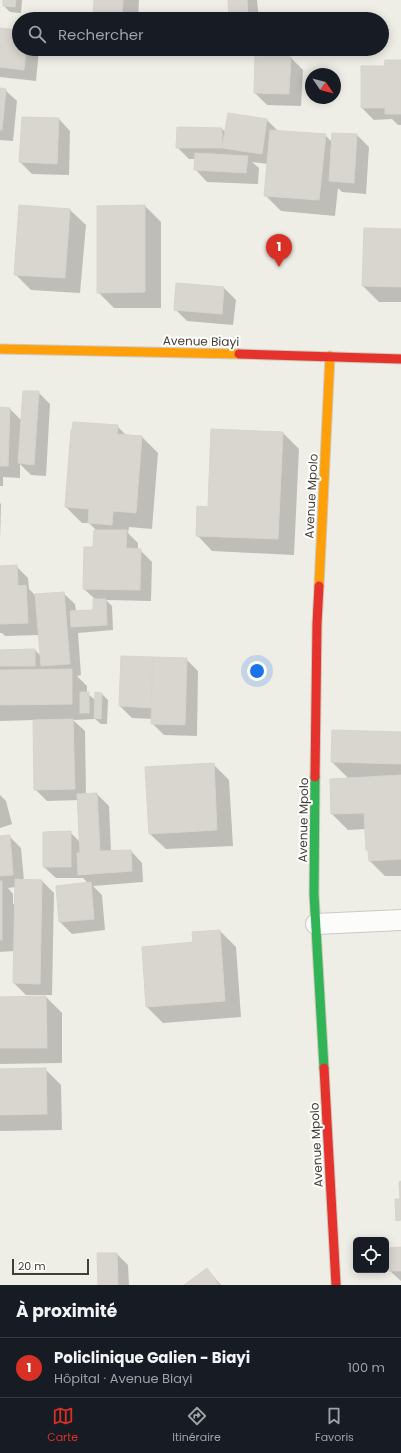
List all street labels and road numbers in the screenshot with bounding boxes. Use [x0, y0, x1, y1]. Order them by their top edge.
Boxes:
street label: Avenue Biayi [163, 332, 239, 350]
street label: Avenue Mpolo [300, 453, 322, 539]
street label: Avenue Mpolo [294, 777, 312, 863]
street label: Avenue Mpolo [305, 1102, 327, 1188]

